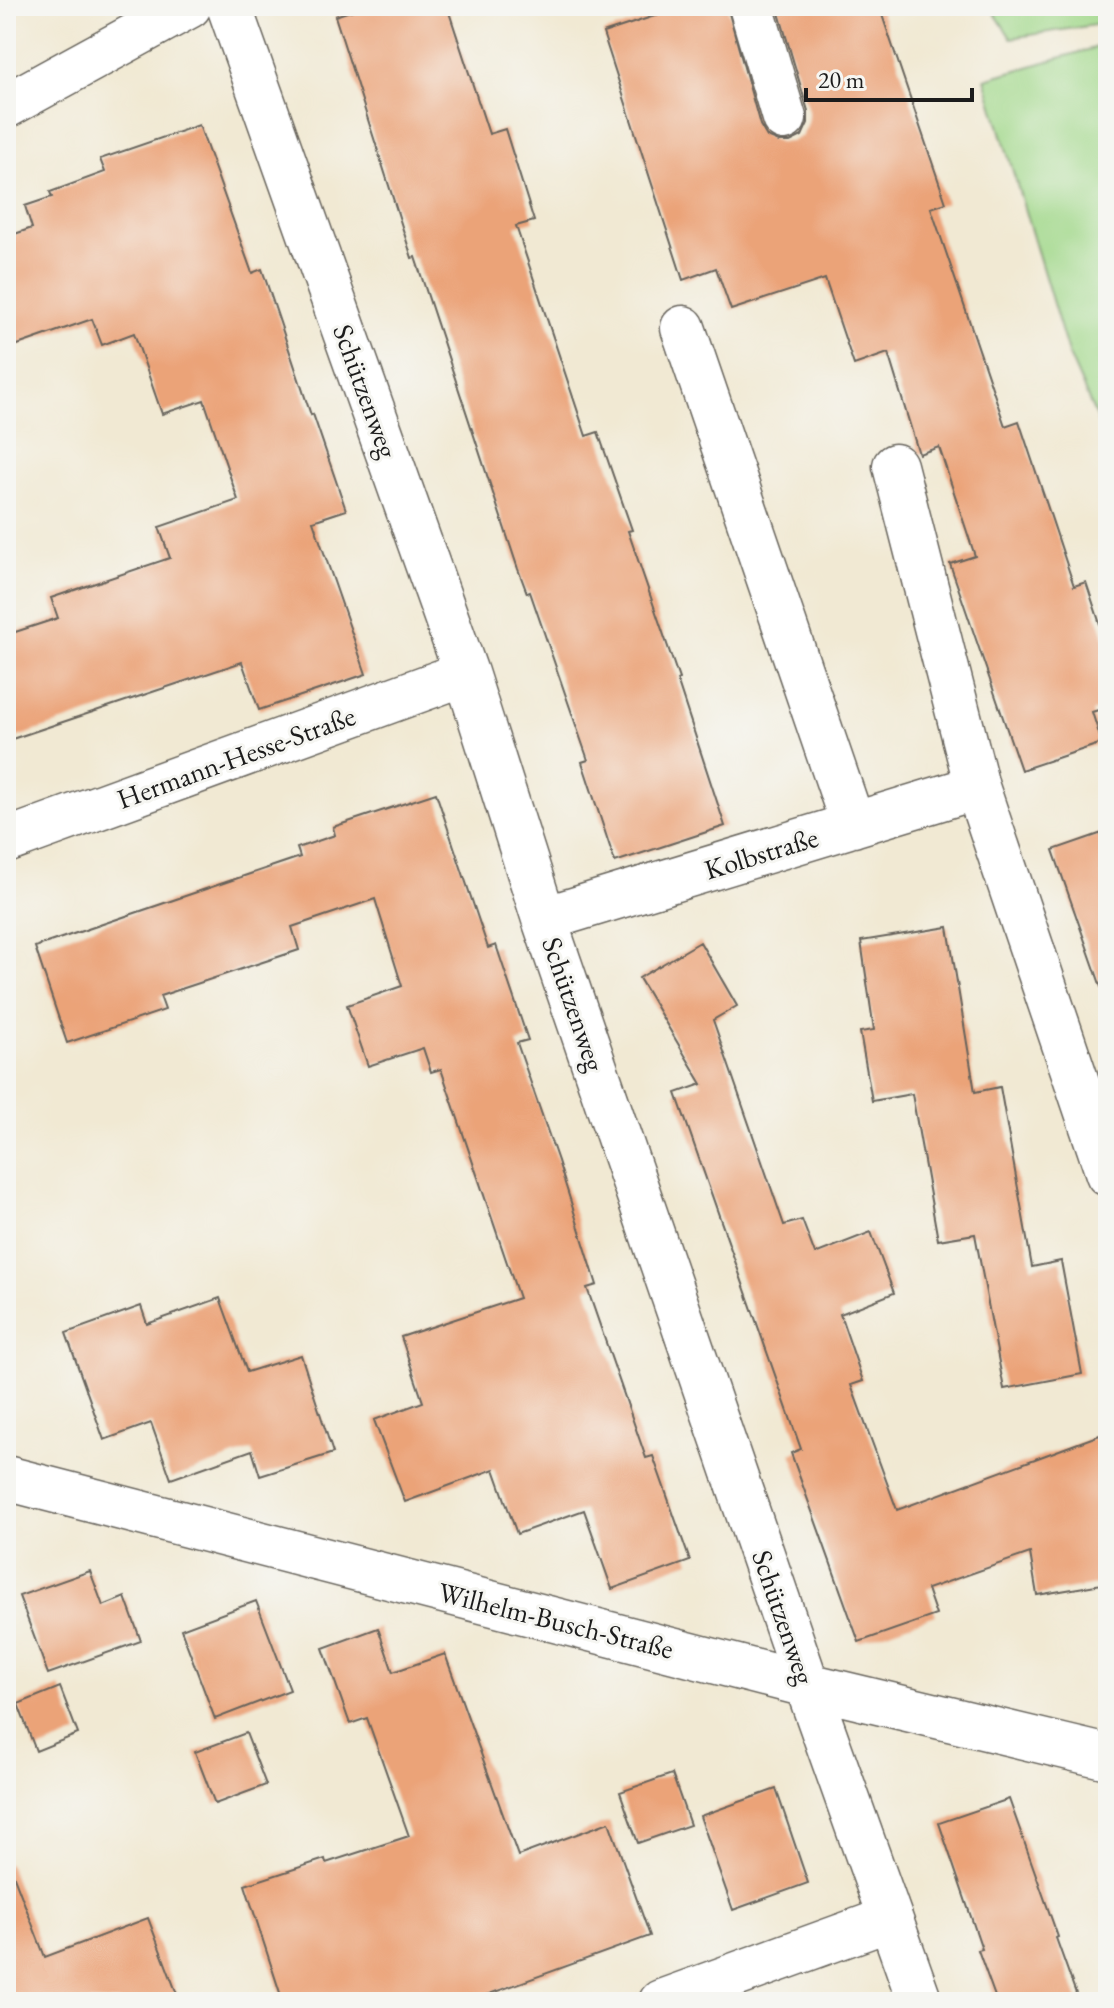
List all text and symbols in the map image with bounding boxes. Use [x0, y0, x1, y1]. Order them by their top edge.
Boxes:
scale bar [806, 52, 972, 102]
text: 20 m [818, 64, 865, 95]
street label: Schützenweg [325, 319, 407, 463]
street label: Hermann-Hesse-Straße [112, 697, 360, 817]
street label: Kolbstraße [700, 819, 822, 887]
street label: Schützenweg [534, 932, 614, 1077]
street label: Schützenweg [744, 1545, 824, 1690]
street label: Wilhelm-Busch-Straße [435, 1573, 677, 1667]

